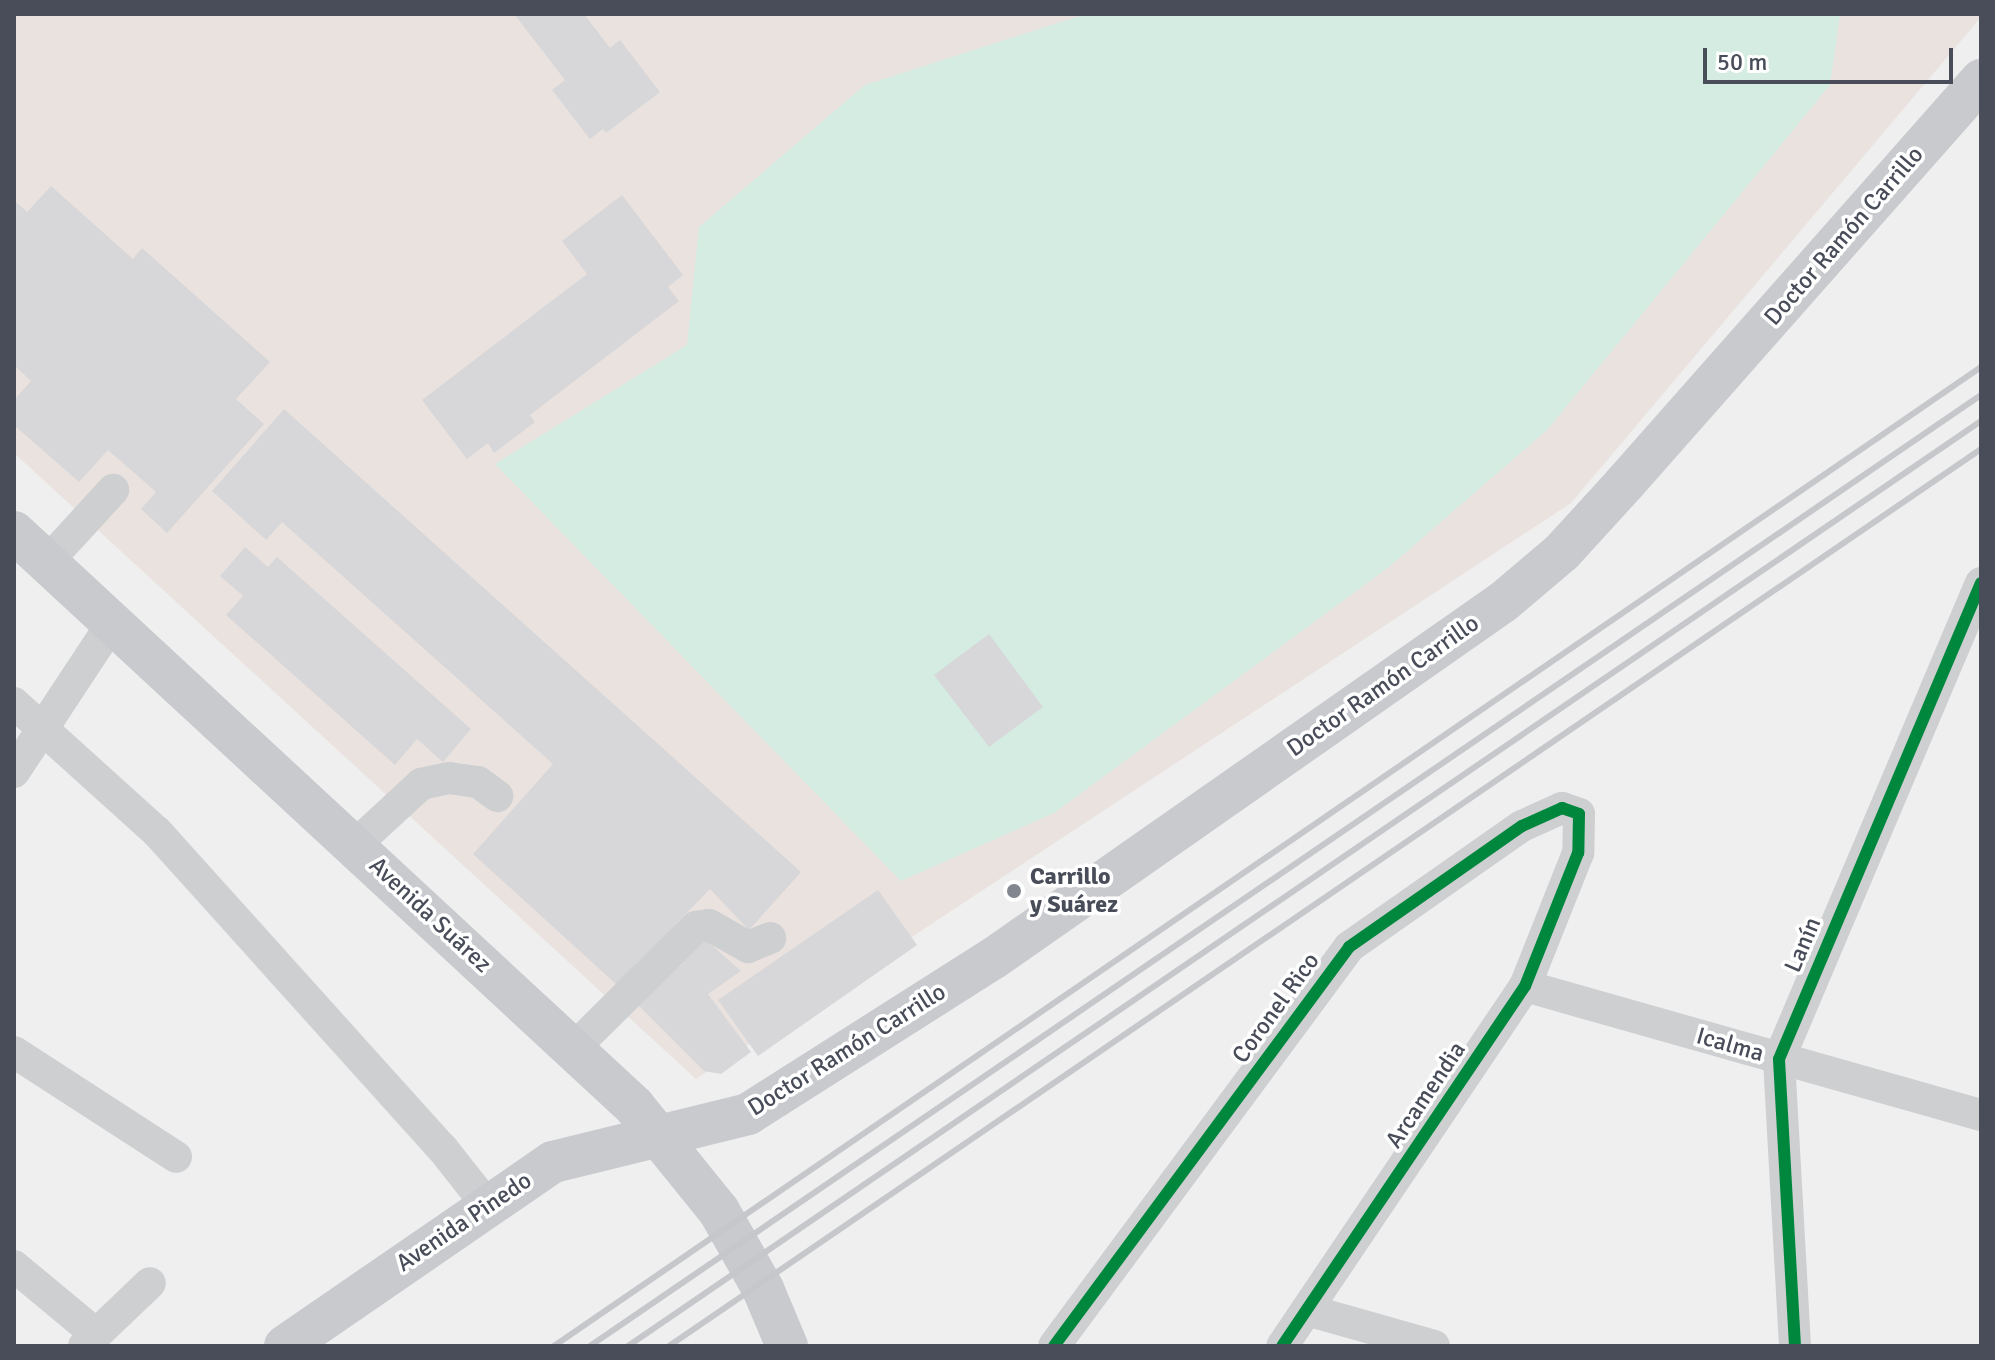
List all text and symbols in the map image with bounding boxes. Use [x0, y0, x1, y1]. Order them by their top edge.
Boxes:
scale bar [1707, 32, 1957, 82]
text: 50 m [1717, 47, 1767, 77]
street label: Doctor Ramón Carrillo [1758, 141, 1930, 331]
street label: Doctor Ramón Carrillo [1281, 609, 1485, 763]
street label: Avenida Suárez [363, 851, 497, 979]
place label: Carrillo y Suárez [1030, 863, 1118, 919]
marker: Carrillo y Suárez [1005, 882, 1023, 900]
street label: Lanín [1779, 913, 1827, 977]
street label: Coronel Rico [1226, 947, 1326, 1069]
street label: Doctor Ramón Carrillo [743, 977, 951, 1123]
street label: Icalma [1693, 1022, 1767, 1068]
street label: Arcamendia [1380, 1036, 1472, 1154]
street label: Avenida Pinedo [391, 1166, 537, 1278]

